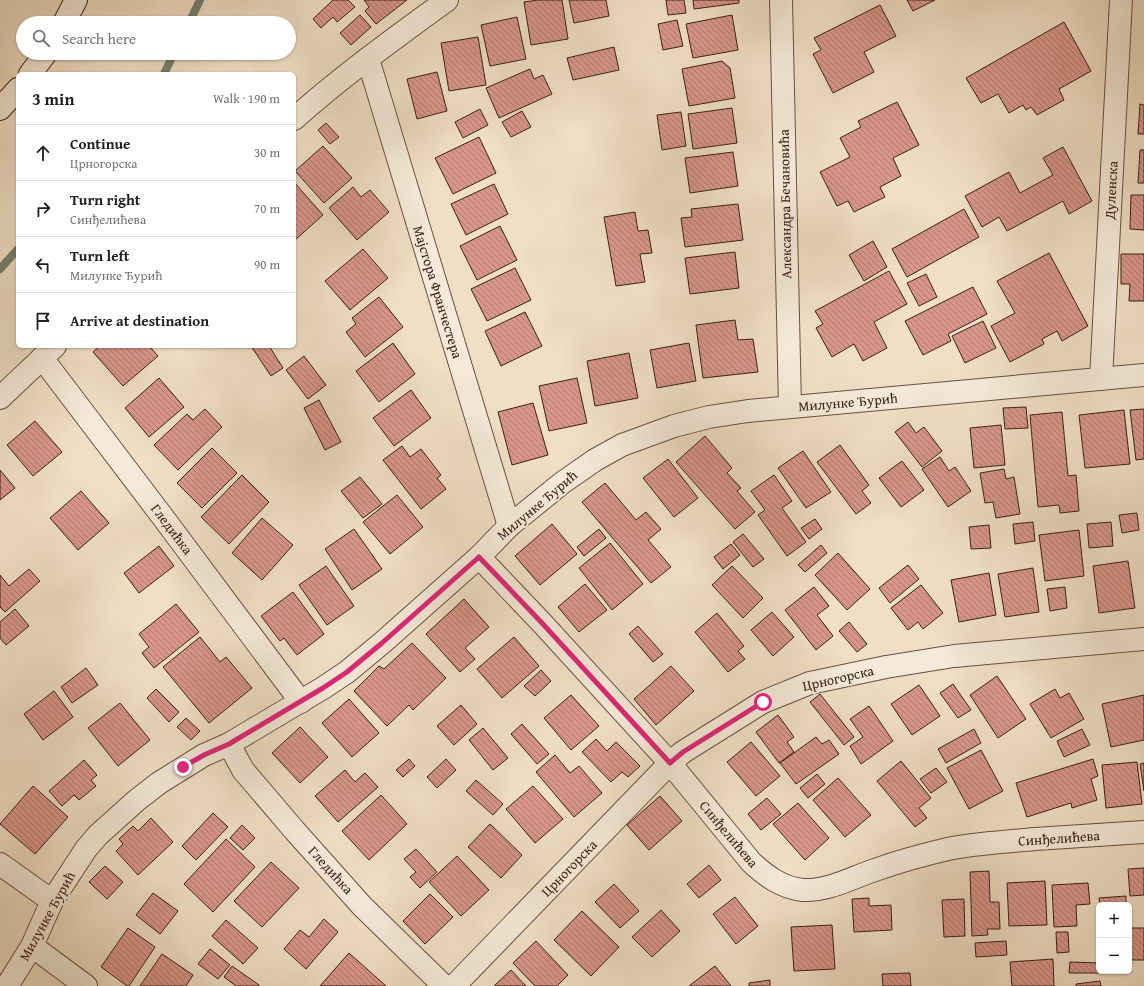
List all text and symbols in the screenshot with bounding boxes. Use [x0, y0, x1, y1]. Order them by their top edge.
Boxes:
search box [16, 16, 296, 60]
icon: search [30, 27, 52, 49]
text: Search here [62, 28, 136, 49]
text: 3 min [32, 86, 74, 111]
text: Walk · 190 m [213, 89, 280, 108]
street label: Александра Бечановића [774, 129, 796, 279]
text: Continue [70, 133, 131, 154]
icon: ahead [32, 142, 54, 164]
text: 30 m [254, 143, 280, 162]
text: Црногорска [70, 154, 137, 173]
street label: Дуленска [1099, 160, 1123, 221]
text: Turn right [70, 189, 141, 210]
icon: right [32, 198, 54, 220]
text: 70 m [254, 199, 280, 218]
text: Синђелићева [70, 210, 146, 229]
street label: Мајстора Франчестера [408, 223, 468, 361]
text: Turn left [70, 245, 129, 266]
icon: left [32, 254, 54, 276]
text: 90 m [254, 255, 280, 274]
text: Милунке Ђурић [70, 266, 163, 285]
icon: arrive [32, 310, 54, 332]
text: Arrive at destination [70, 310, 209, 331]
street label: Милунке Ђурић [798, 388, 899, 416]
street label: Милунке Ђурић [492, 465, 582, 545]
street label: Гледићка [146, 499, 198, 559]
street label: Црногорска [800, 660, 876, 696]
route start [754, 693, 772, 711]
route end [174, 758, 192, 776]
street label: Синђелићева [695, 796, 763, 872]
street label: Синђелићева [1017, 825, 1101, 851]
street label: Црногорска [537, 835, 602, 901]
street label: Гледићка [304, 841, 358, 899]
street label: Милунке Ђурић [14, 867, 80, 964]
map controls [1096, 902, 1132, 974]
button: + [1096, 902, 1132, 938]
button: − [1096, 938, 1132, 974]

